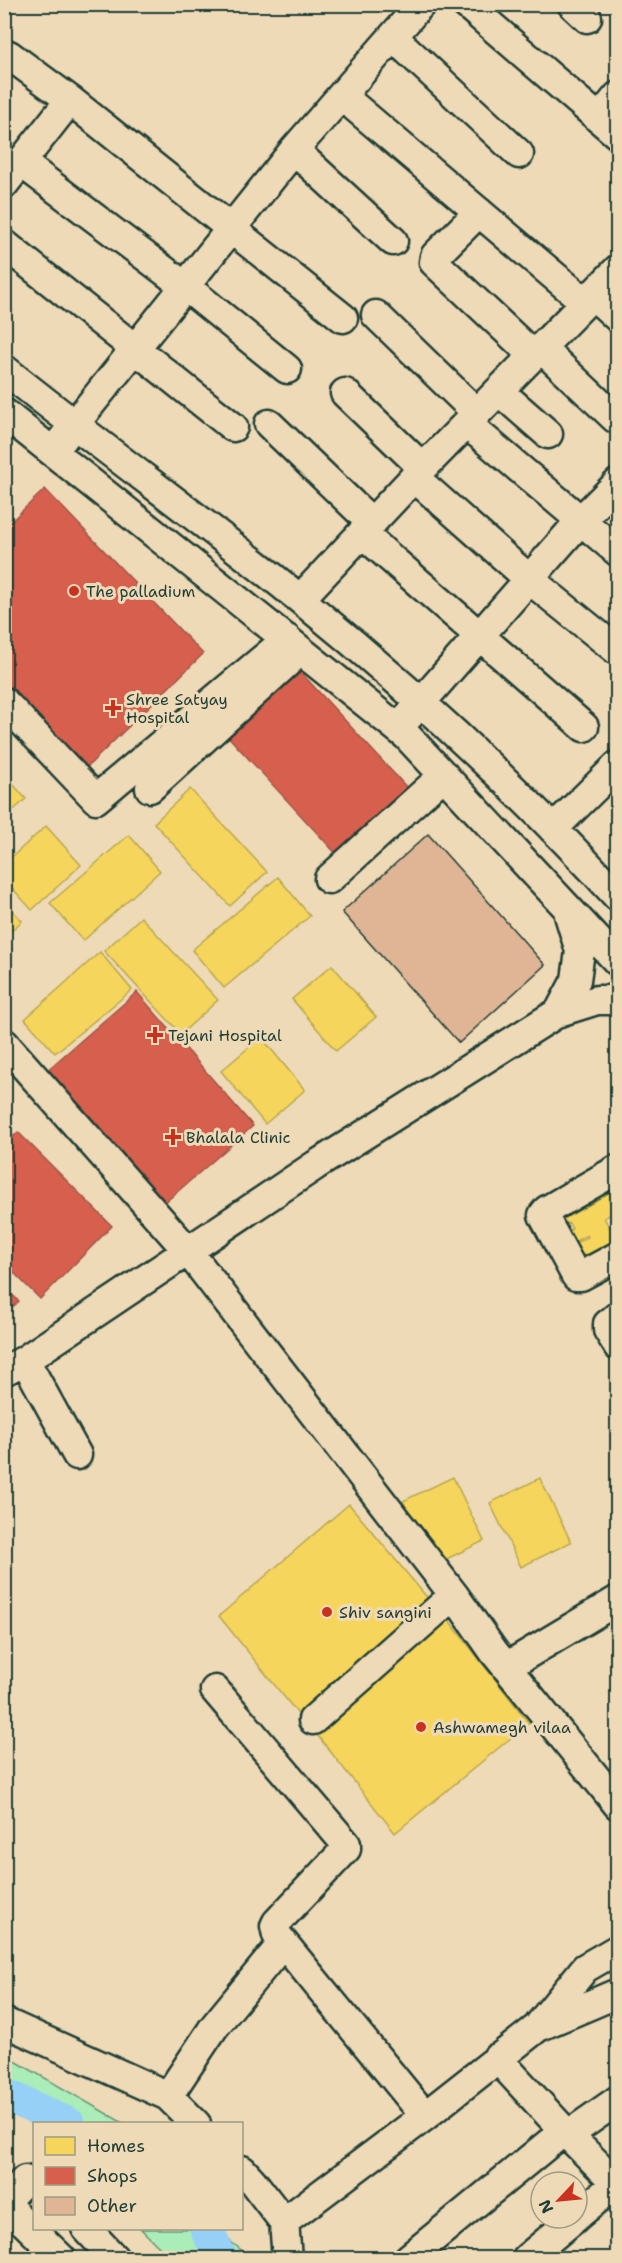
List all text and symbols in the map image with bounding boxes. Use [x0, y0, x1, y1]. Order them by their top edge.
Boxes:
place label: The palladium [86, 581, 195, 602]
marker: The palladium [67, 584, 81, 598]
place label: Shree Satyay Hospital [126, 689, 228, 728]
marker: Shree Satyay Hospital [104, 699, 122, 717]
place label: Tejani Hospital [168, 1025, 282, 1046]
marker: Tejani Hospital [146, 1026, 164, 1044]
place label: Bhalala Clinic [186, 1127, 291, 1148]
marker: Bhalala Clinic [164, 1128, 182, 1146]
place label: Shiv sangini [339, 1602, 432, 1623]
marker: Shiv sangini [320, 1605, 334, 1619]
place label: Ashwamegh vilaa [433, 1717, 571, 1738]
marker: Ashwamegh vilaa [414, 1720, 428, 1734]
legend [33, 2122, 243, 2230]
text: Homes [87, 2134, 145, 2158]
text: Shops [87, 2164, 138, 2188]
north arrow [529, 2170, 589, 2230]
text: Other [87, 2194, 137, 2218]
text: N [534, 2196, 558, 2217]

